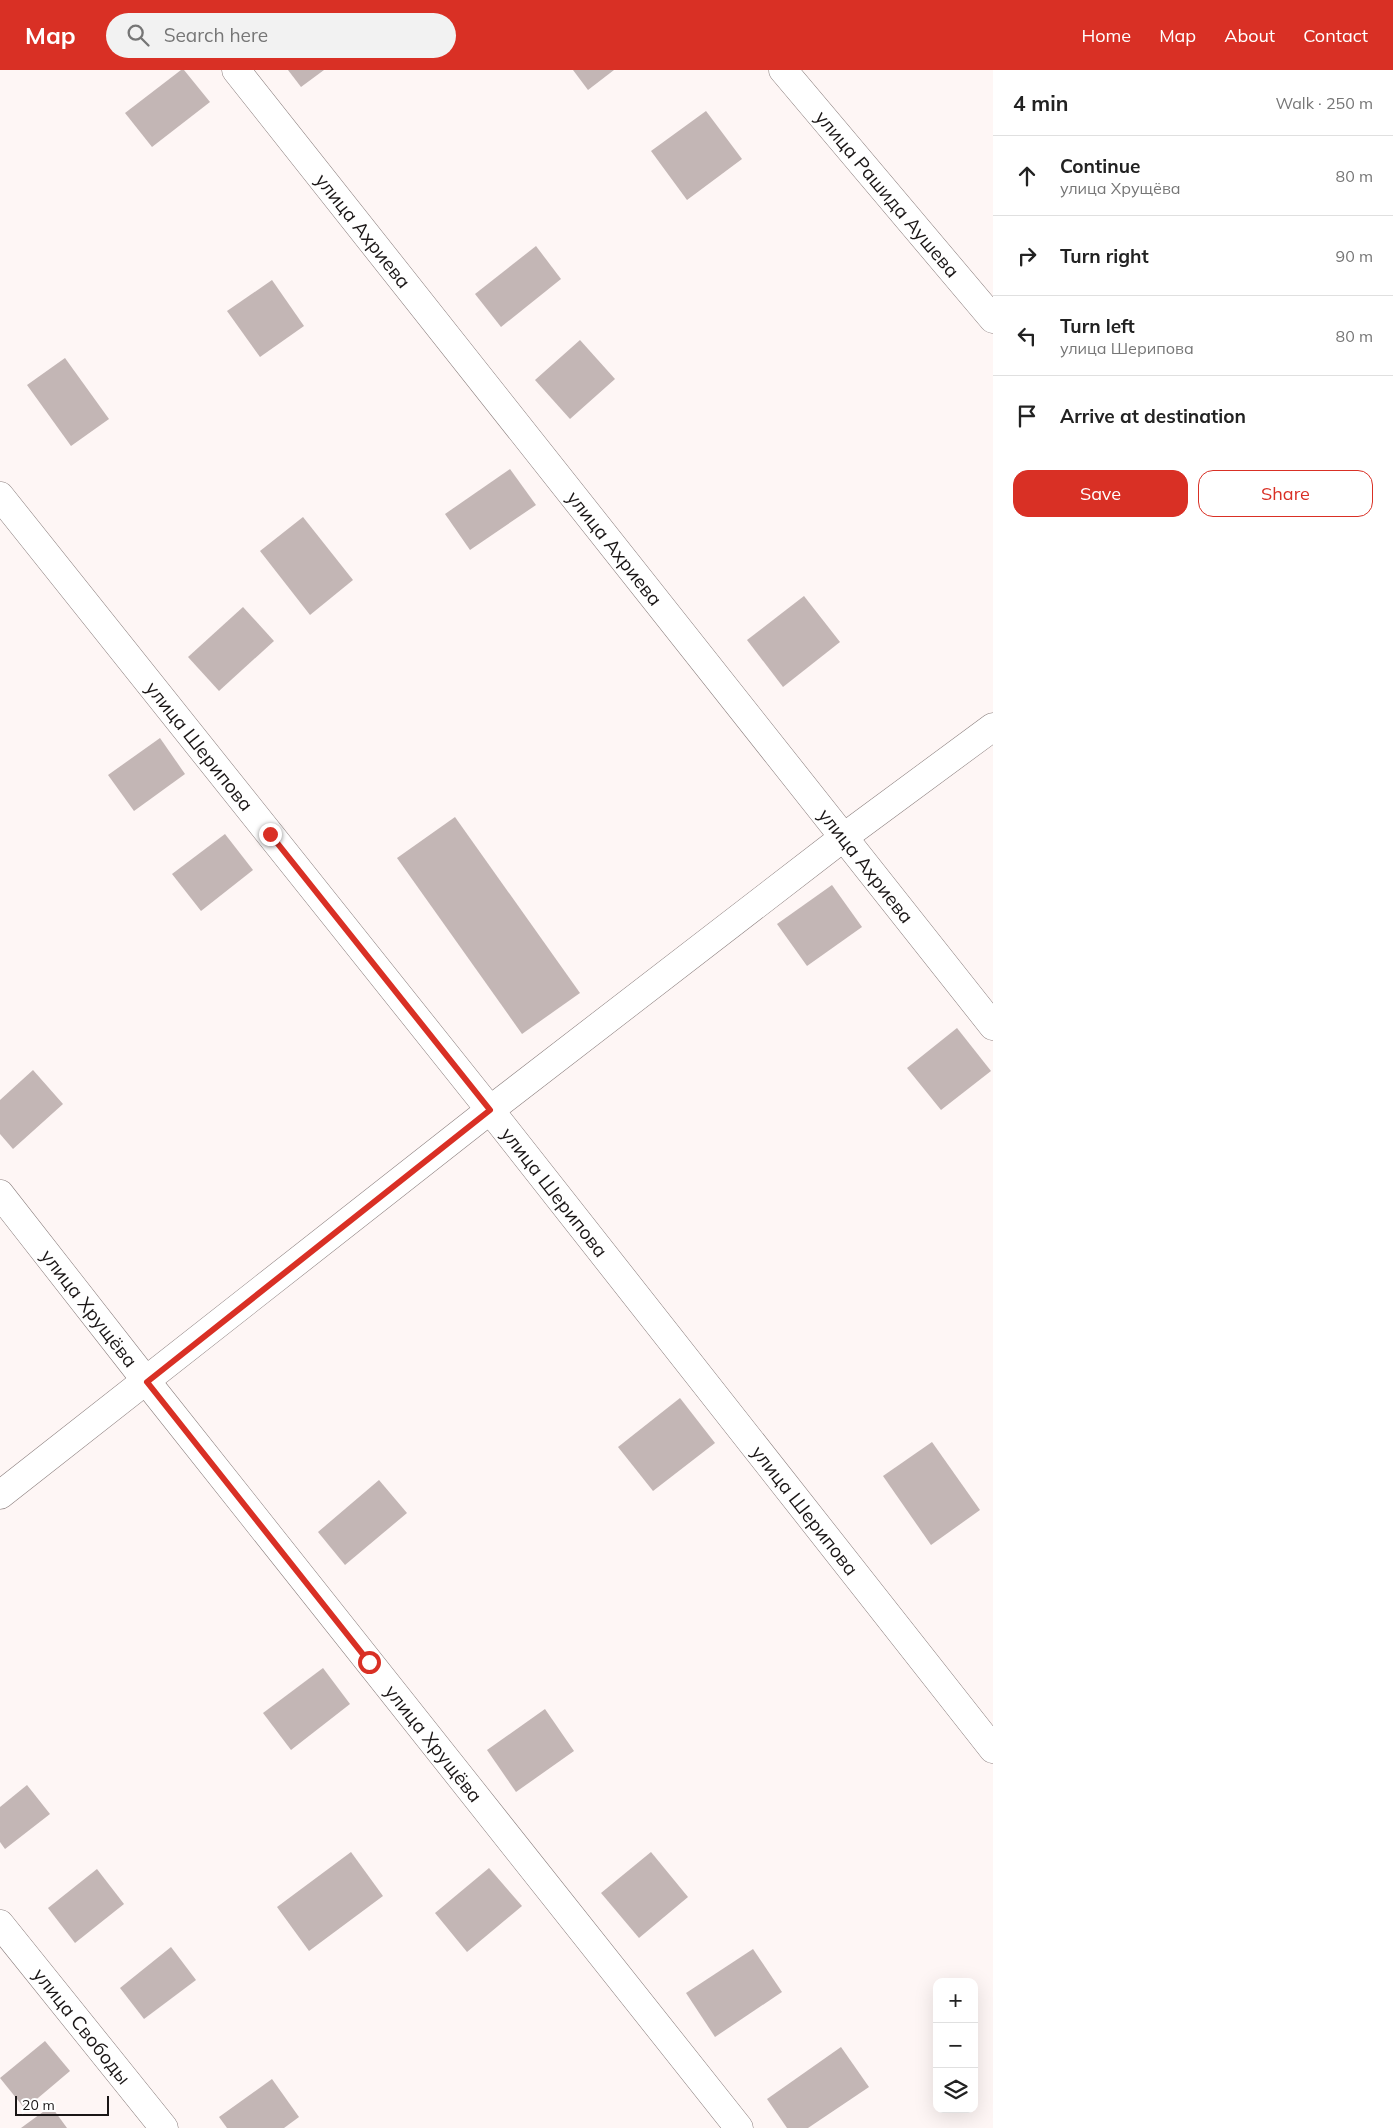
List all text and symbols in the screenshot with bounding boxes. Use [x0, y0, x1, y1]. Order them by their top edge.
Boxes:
search box [106, 13, 456, 58]
text: Map [25, 20, 76, 50]
icon: search [124, 21, 152, 49]
text: Search here [164, 23, 268, 47]
text: Home [1081, 24, 1131, 47]
text: Map [1159, 24, 1196, 47]
text: About [1224, 24, 1275, 47]
text: Contact [1303, 24, 1368, 47]
text: 4 min [1013, 90, 1068, 116]
text: Walk · 250 m [1275, 93, 1373, 113]
street label: улица Рашида Аушева [810, 105, 965, 282]
text: Continue [1060, 154, 1140, 178]
icon: ahead [1013, 162, 1041, 190]
text: 80 m [1336, 166, 1373, 186]
street label: улица Ахриева [310, 168, 416, 293]
text: улица Хрущёва [1060, 178, 1181, 198]
icon: right [1013, 242, 1041, 270]
text: Turn right [1060, 244, 1149, 268]
text: 90 m [1336, 246, 1373, 266]
text: Turn left [1060, 314, 1135, 338]
icon: left [1013, 322, 1041, 350]
text: 80 m [1336, 326, 1373, 346]
text: улица Шерипова [1060, 338, 1194, 358]
icon: arrive [1013, 402, 1041, 430]
text: Arrive at destination [1060, 404, 1246, 428]
button: Save [1013, 470, 1188, 517]
button: Share [1198, 470, 1373, 517]
street label: улица Ахриева [562, 486, 668, 611]
street label: улица Шерипова [141, 677, 259, 816]
street label: улица Ахриева [813, 803, 919, 928]
route end [259, 823, 282, 846]
street label: улица Шерипова [496, 1122, 613, 1262]
street label: улица Хрущёва [36, 1244, 143, 1372]
street label: улица Шерипова [747, 1440, 864, 1580]
route start [358, 1651, 381, 1674]
street label: улица Хрущёва [380, 1680, 488, 1807]
street label: улица Свободы [28, 1963, 136, 2089]
map controls [933, 1978, 978, 2113]
button: + [933, 1978, 978, 2023]
button: − [933, 2023, 978, 2068]
button: layers [933, 2068, 978, 2113]
scale bar [15, 2093, 109, 2116]
text: 20 m [22, 2096, 55, 2114]

